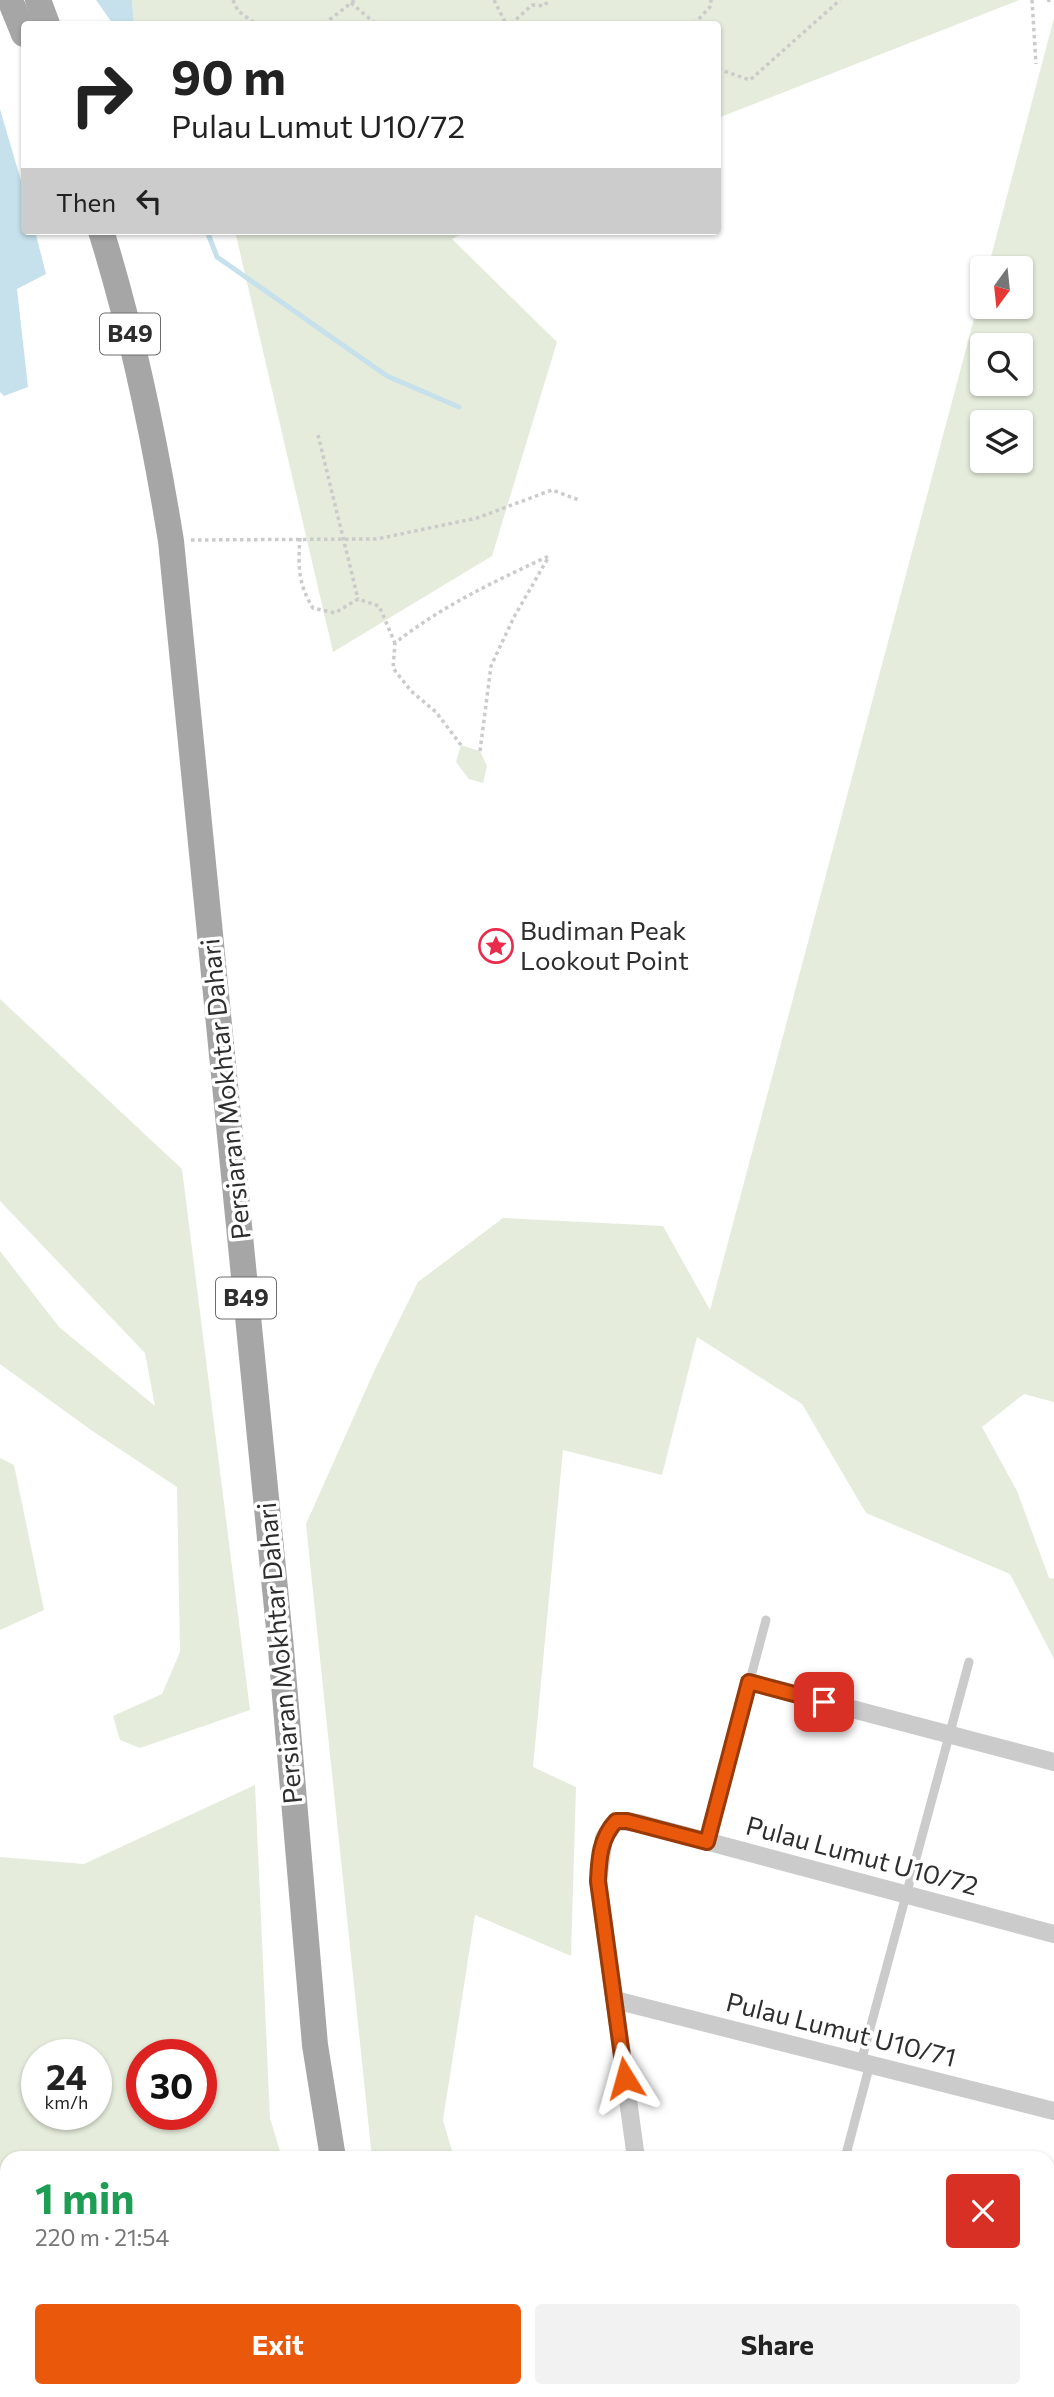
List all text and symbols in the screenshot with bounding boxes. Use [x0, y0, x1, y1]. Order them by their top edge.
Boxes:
text: 90 m [171, 45, 286, 105]
icon: right [56, 49, 147, 140]
text: Pulau Lumut U10/72 [171, 105, 465, 145]
icon: left [130, 182, 168, 220]
text: Then [56, 186, 116, 217]
north arrow [970, 256, 1032, 318]
map controls [970, 256, 1033, 473]
road number: B49 [100, 314, 160, 354]
button: search [970, 333, 1033, 396]
button: layers [970, 410, 1033, 473]
place label: Budiman Peak Lookout Point [520, 914, 689, 975]
place icon: Budiman Peak Lookout Point [477, 927, 515, 965]
street label: Persiaran Mokhtar Dahari [193, 937, 256, 1241]
road number: B49 [216, 1278, 276, 1318]
street label: Persiaran Mokhtar Dahari [250, 1501, 307, 1805]
pin [794, 1672, 854, 1732]
icon: arrive [805, 1683, 843, 1721]
street label: Pulau Lumut U10/72 [743, 1809, 982, 1900]
street label: Pulau Lumut U10/71 [723, 1985, 959, 2072]
speed limit sign: 30 [126, 2039, 217, 2130]
position arrow [588, 2041, 662, 2115]
text: 24 [46, 2054, 87, 2097]
text: km/h [45, 2091, 88, 2113]
text: 1 min [35, 2171, 135, 2223]
button: close [946, 2174, 1020, 2248]
text: 220 m · 21:54 [35, 2223, 169, 2251]
button: Exit [35, 2304, 521, 2384]
button: Share [535, 2304, 1020, 2384]

